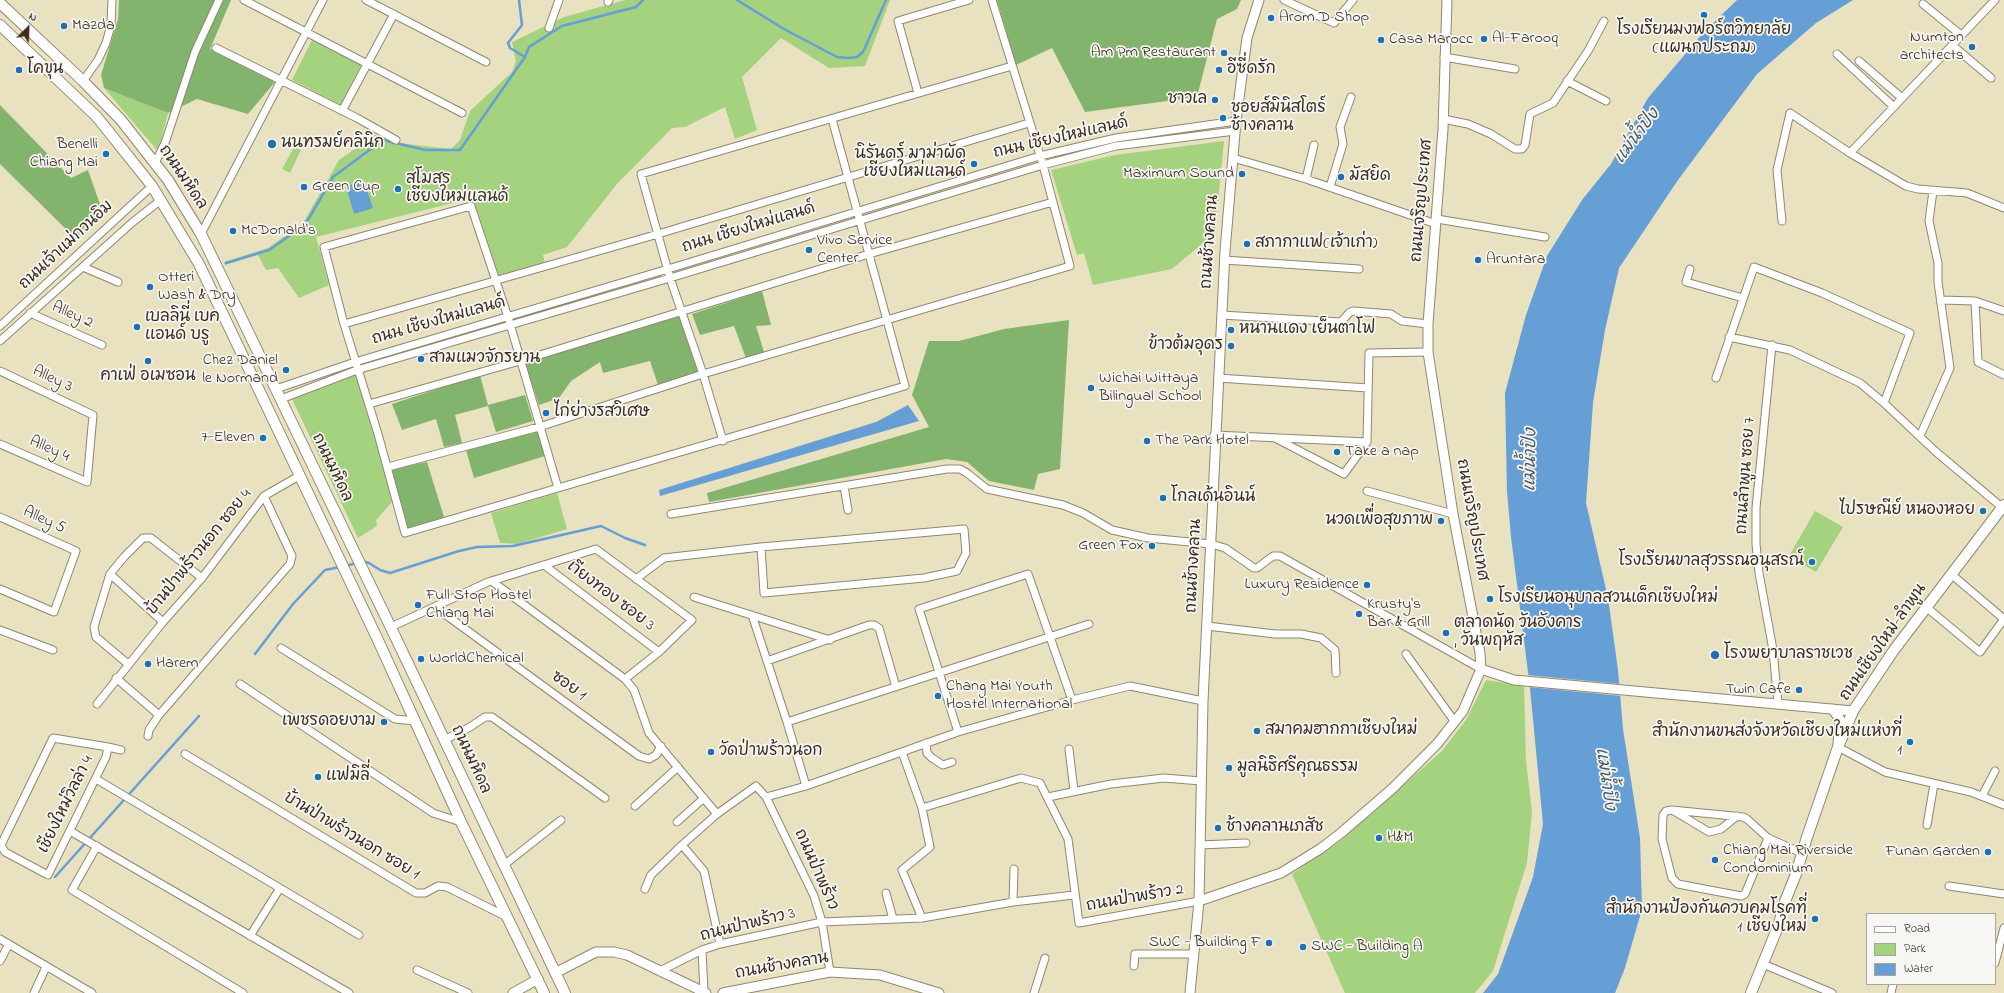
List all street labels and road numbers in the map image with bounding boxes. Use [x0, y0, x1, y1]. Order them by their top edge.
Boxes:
street label: ถนน เชียงใหม่แลนด์ [992, 114, 1130, 164]
street label: ถนนเจริญประเทศ [1408, 139, 1438, 263]
street label: ถนนมหิดล [153, 142, 211, 214]
street label: ถนนช้างคลาน [1198, 194, 1224, 290]
street label: ถนนเจ้าแม่กวนอิม [16, 197, 118, 295]
street label: ถนน เชียงใหม่แลนด์ [680, 200, 818, 258]
street label: ถนน เชียงใหม่แลนด์ [370, 294, 508, 350]
street label: Alley 2 [48, 298, 96, 334]
street label: Alley 3 [29, 362, 75, 398]
street label: ถนนลำพูน ซอย 7 [1733, 417, 1761, 535]
street label: ถนนมหิดล [306, 431, 356, 505]
street label: Alley 4 [26, 433, 72, 467]
street label: ถนนเจริญประเทศ [1451, 458, 1491, 582]
street label: บ้านป่าพร้าวนอก ซอย 4 [143, 486, 257, 620]
street label: Alley 5 [20, 503, 68, 539]
street label: ถนนช้างคลาน [1183, 518, 1207, 614]
street label: เาียงทอง ซอย 3 [562, 558, 658, 636]
street label: ถนนเชียงใหม่-ลำพูน [1836, 581, 1932, 705]
street label: ซอย 1 [547, 668, 589, 706]
street label: ถนนมหิดล [446, 723, 494, 797]
street label: เชียงใหม่วิลล่า 4 [35, 753, 99, 857]
street label: บ้านป่าพร้าวนอก ซอย 1 [279, 789, 423, 885]
street label: ถนนป่าพร้าว [789, 827, 841, 913]
street label: ถนนป่าพร้าว 2 [1085, 881, 1185, 917]
street label: ถนนป่าพร้าว 3 [699, 905, 797, 947]
street label: ถนนช้างคลาน [734, 949, 830, 985]

